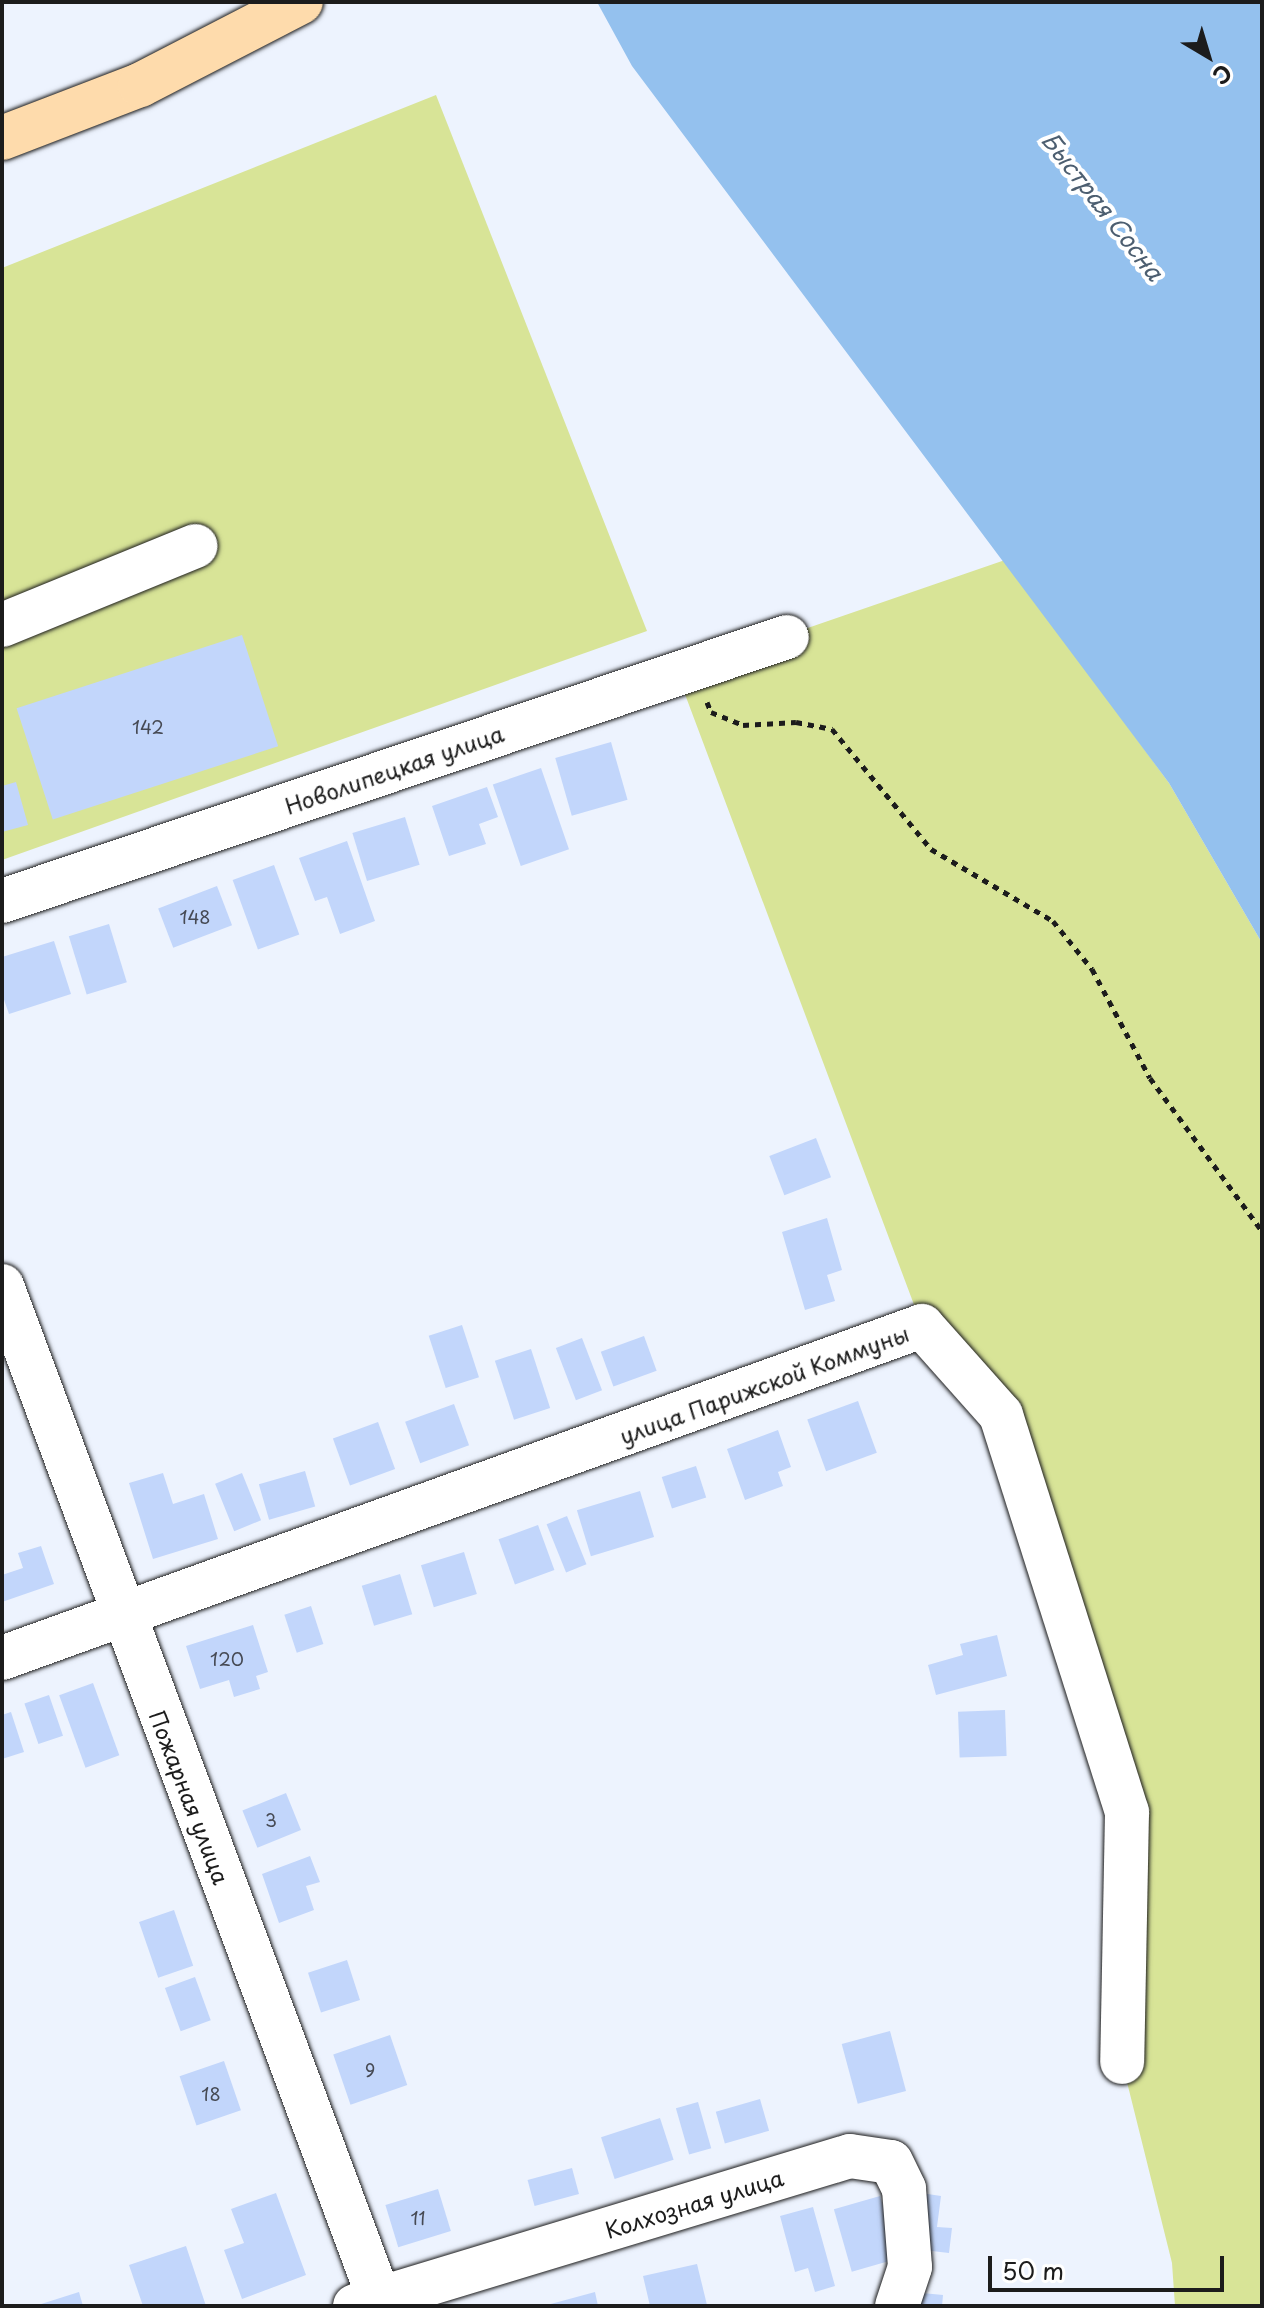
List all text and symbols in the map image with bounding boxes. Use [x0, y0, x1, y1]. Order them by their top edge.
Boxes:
north arrow [1168, 16, 1248, 96]
text: С [1206, 57, 1240, 93]
water label: Быстрая Сосна [1036, 126, 1170, 286]
house number: 142 [132, 716, 164, 738]
street label: Новолипецкая улица [281, 719, 507, 819]
house number: 148 [179, 906, 211, 928]
street label: улица Парижской Коммуны [615, 1319, 913, 1449]
house number: 120 [210, 1648, 244, 1670]
street label: Пожарная улица [144, 1706, 236, 1888]
house number: 3 [265, 1809, 277, 1831]
house number: 9 [365, 2059, 375, 2081]
house number: 18 [201, 2083, 221, 2105]
street label: Колхозная улица [601, 2163, 787, 2243]
house number: 11 [410, 2207, 426, 2229]
scale bar [992, 2240, 1228, 2290]
text: 50 m [1002, 2252, 1064, 2288]

